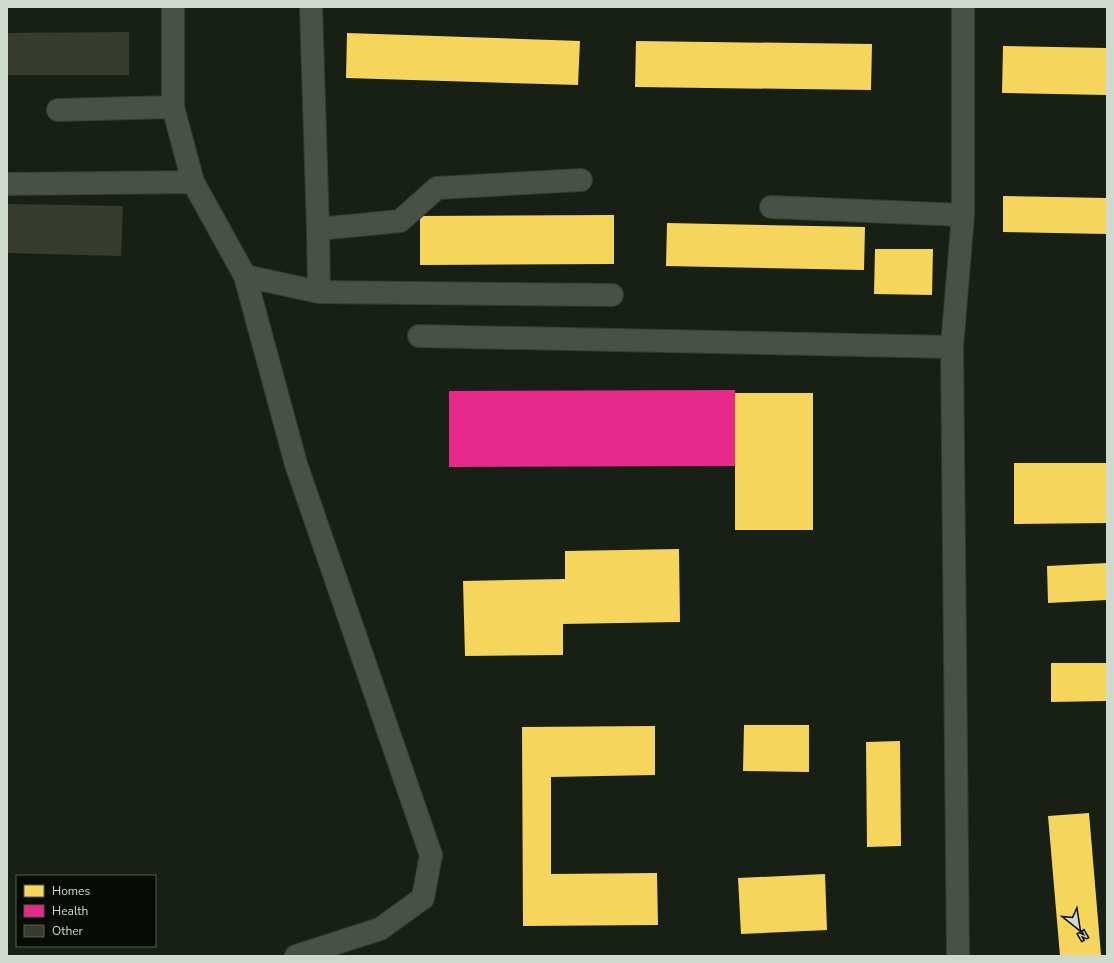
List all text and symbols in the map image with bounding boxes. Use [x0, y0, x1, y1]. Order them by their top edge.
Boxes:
legend [16, 875, 156, 947]
text: Homes [52, 883, 90, 899]
text: Health [52, 903, 88, 919]
north arrow [1058, 907, 1098, 947]
text: Other [52, 923, 84, 939]
text: N [1075, 927, 1090, 944]

